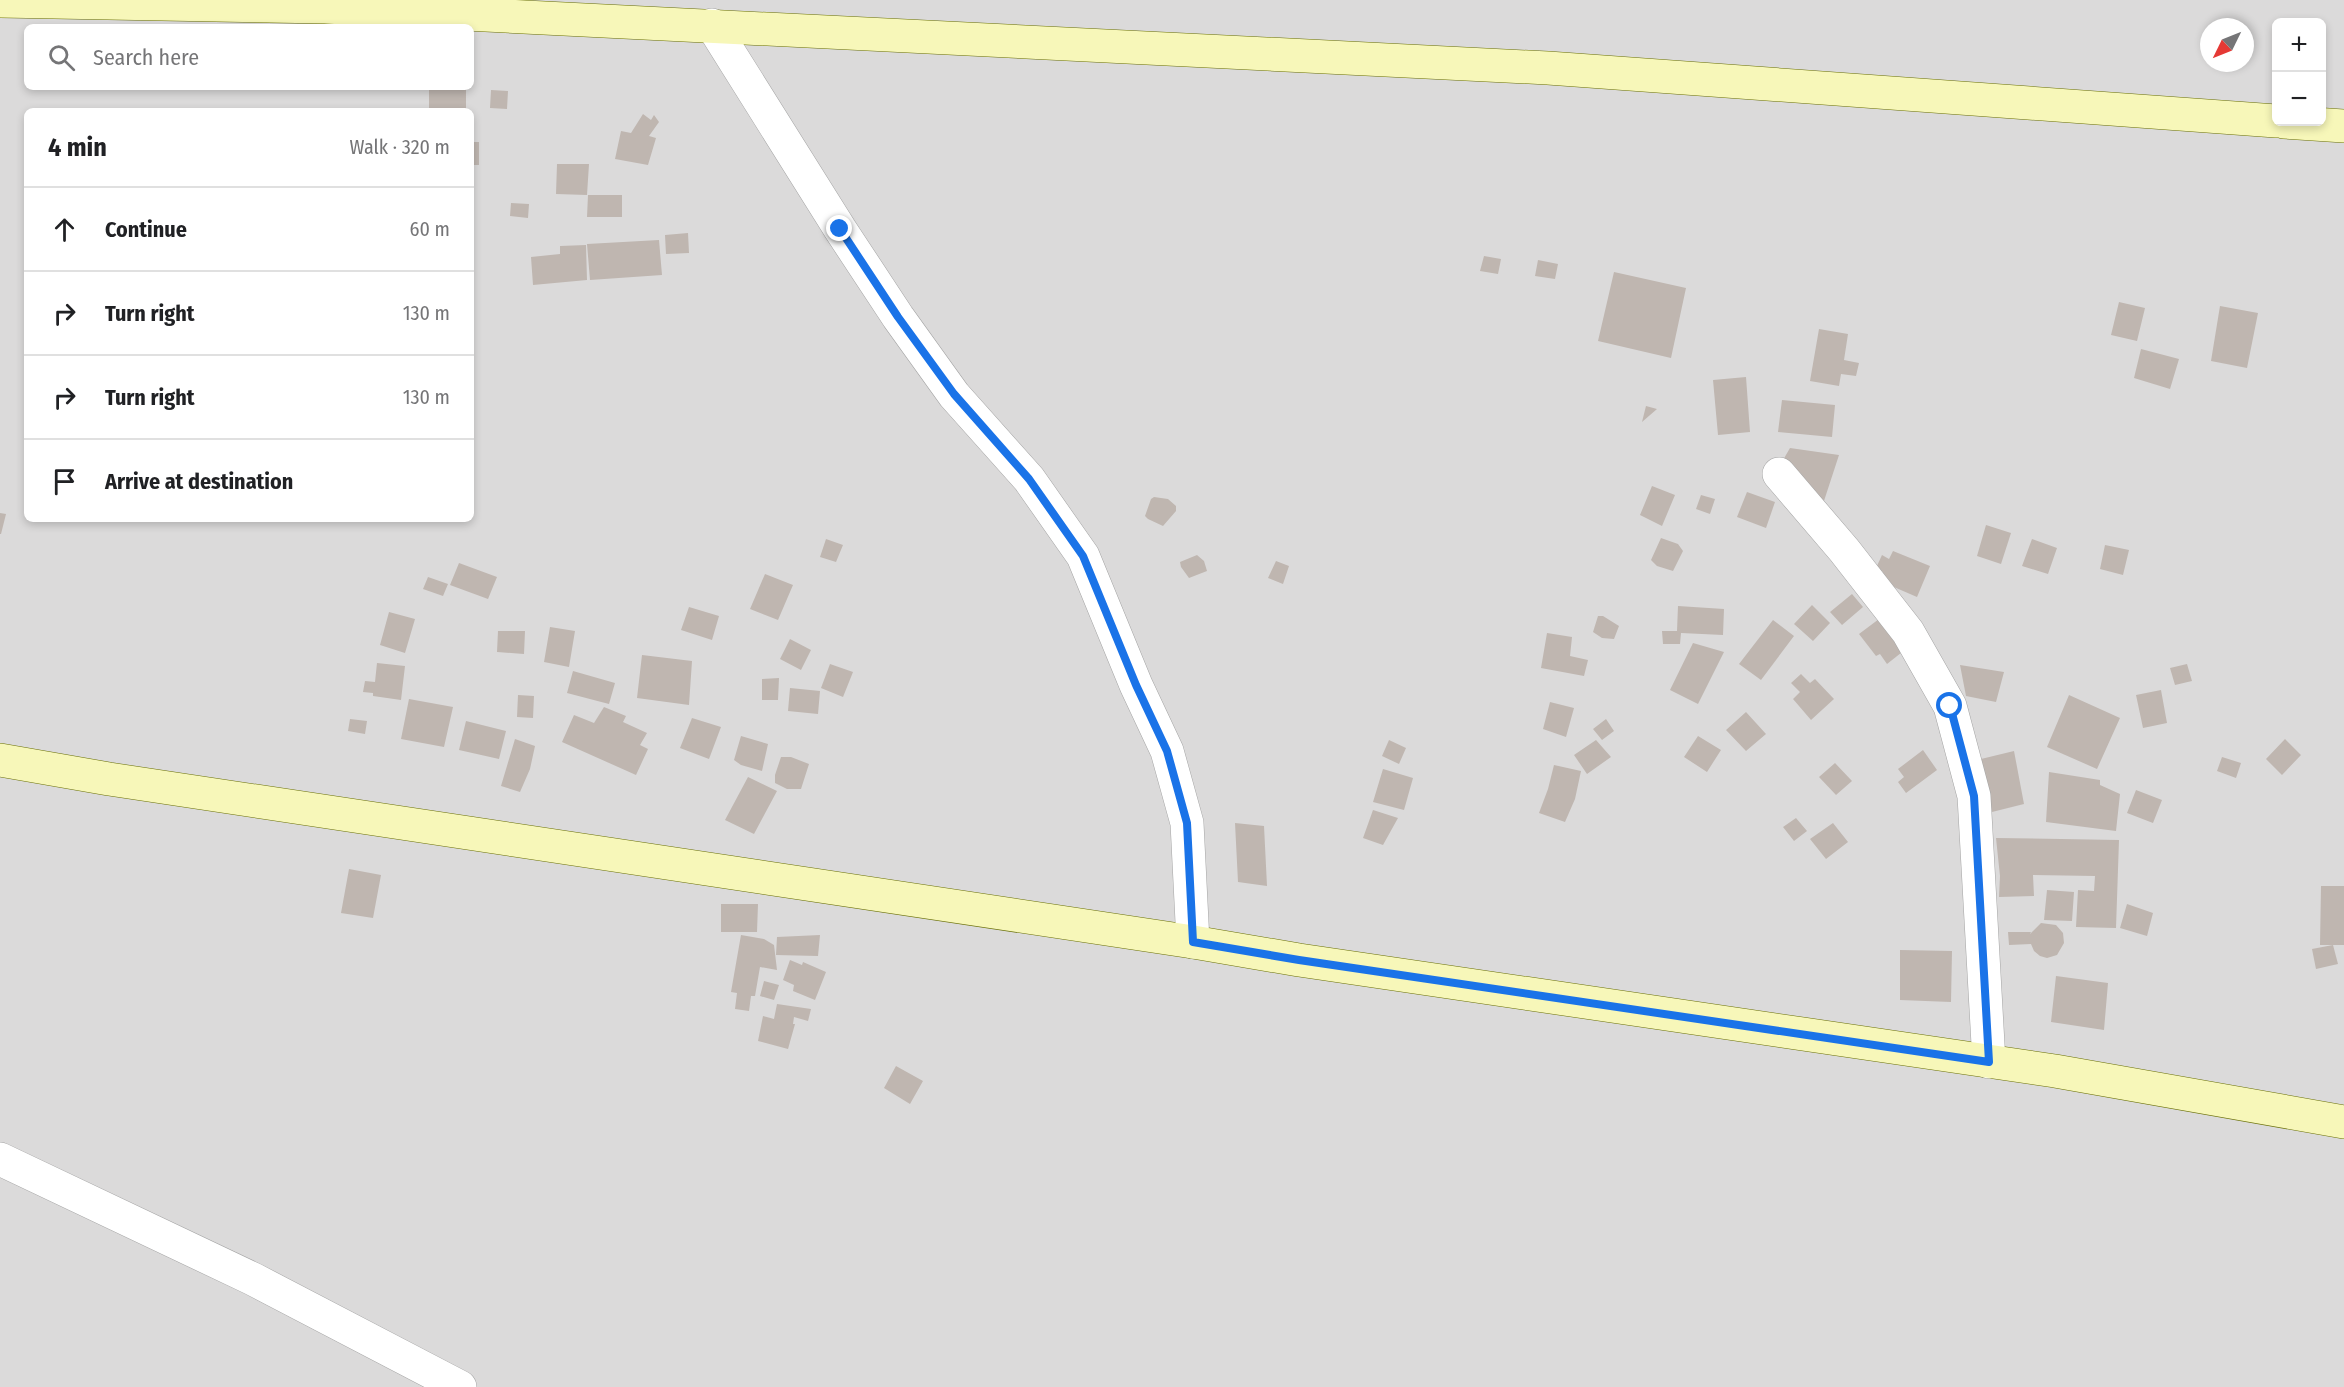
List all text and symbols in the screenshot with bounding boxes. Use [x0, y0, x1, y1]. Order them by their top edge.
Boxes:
north arrow [2200, 18, 2254, 72]
map controls [2272, 18, 2326, 126]
button: + [2272, 18, 2326, 72]
search box [24, 24, 474, 90]
icon: search [45, 41, 78, 74]
text: Search here [93, 44, 199, 71]
button: − [2272, 72, 2326, 126]
text: 4 min [48, 132, 107, 163]
text: Walk · 320 m [350, 135, 450, 159]
icon: ahead [48, 213, 81, 246]
route end [826, 215, 852, 241]
text: Continue [105, 216, 187, 243]
text: 60 m [410, 217, 450, 241]
icon: right [48, 297, 81, 330]
text: Turn right [105, 300, 194, 327]
text: 130 m [403, 301, 450, 325]
icon: right [48, 381, 81, 414]
text: Turn right [105, 384, 194, 411]
text: 130 m [403, 385, 450, 409]
icon: arrive [48, 465, 81, 498]
text: Arrive at destination [105, 468, 293, 495]
route start [1936, 692, 1962, 718]

